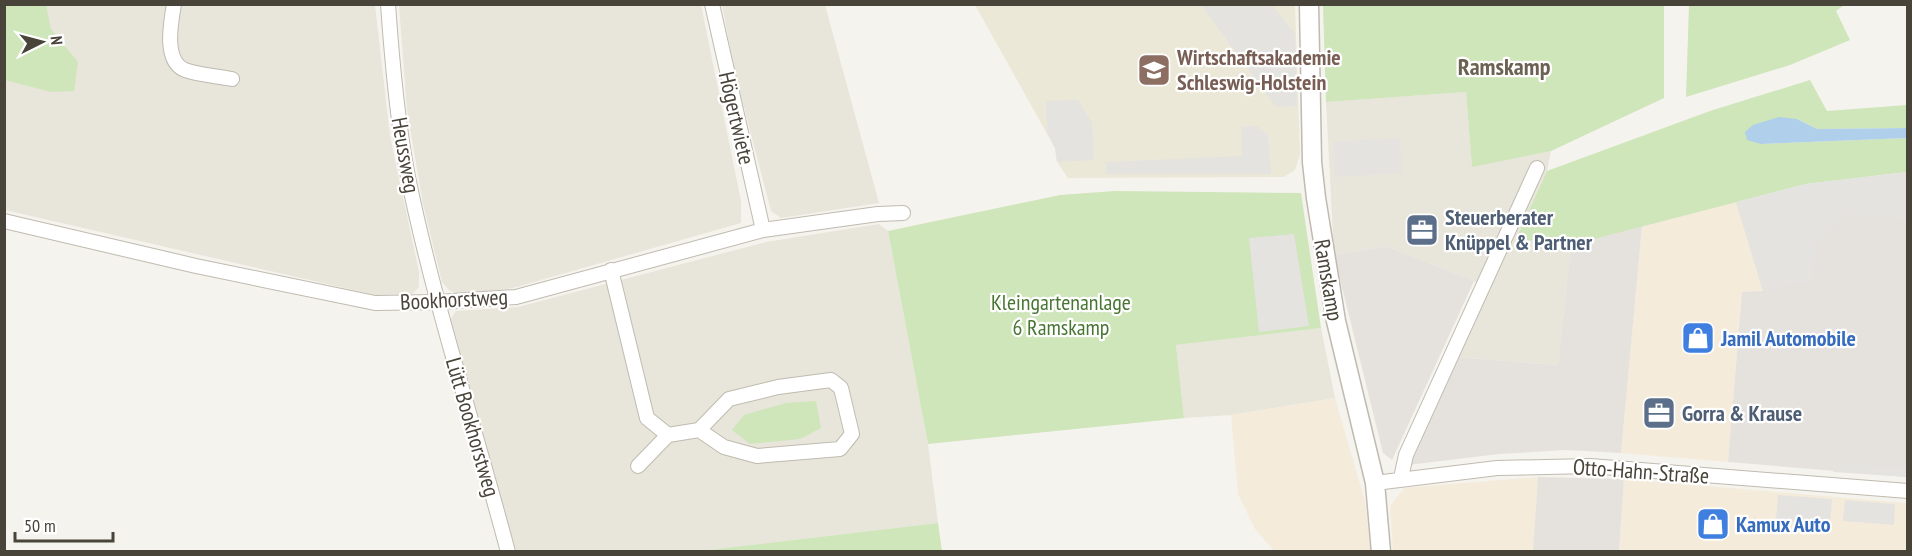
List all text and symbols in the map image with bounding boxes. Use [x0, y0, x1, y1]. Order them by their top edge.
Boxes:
north arrow [12, 12, 72, 72]
text: N [47, 35, 67, 46]
place label: Wirtschaftsakademie Schleswig-Holstein [1176, 43, 1341, 96]
district label: Ramskamp [1458, 51, 1551, 82]
school or university icon: Wirtschaftsakademie Schleswig-Holstein [1136, 52, 1172, 88]
street label: Högertwiete [713, 69, 761, 167]
street label: Heussweg [386, 115, 426, 195]
place label: Steuerberater Knüppel & Partner [1445, 203, 1593, 256]
office icon: Steuerberater Knüppel & Partner [1404, 212, 1440, 248]
street label: Ramskamp [1308, 237, 1350, 323]
street label: Bookhorstweg [399, 282, 509, 316]
park label: Kleingartenanlage 6 Ramskamp [991, 288, 1131, 341]
shop icon: Jamil Automobile [1680, 320, 1716, 356]
place label: Jamil Automobile [1720, 324, 1856, 352]
street label: Lütt Bookhorstweg [440, 354, 506, 500]
office icon: Gorra & Krause [1641, 395, 1677, 431]
place label: Gorra & Krause [1682, 399, 1802, 427]
street label: Otto-Hahn-Straße [1572, 452, 1710, 490]
scale bar [15, 505, 112, 543]
shop icon: Kamux Auto [1695, 506, 1731, 542]
place label: Kamux Auto [1736, 510, 1831, 538]
text: 50 m [24, 514, 56, 537]

